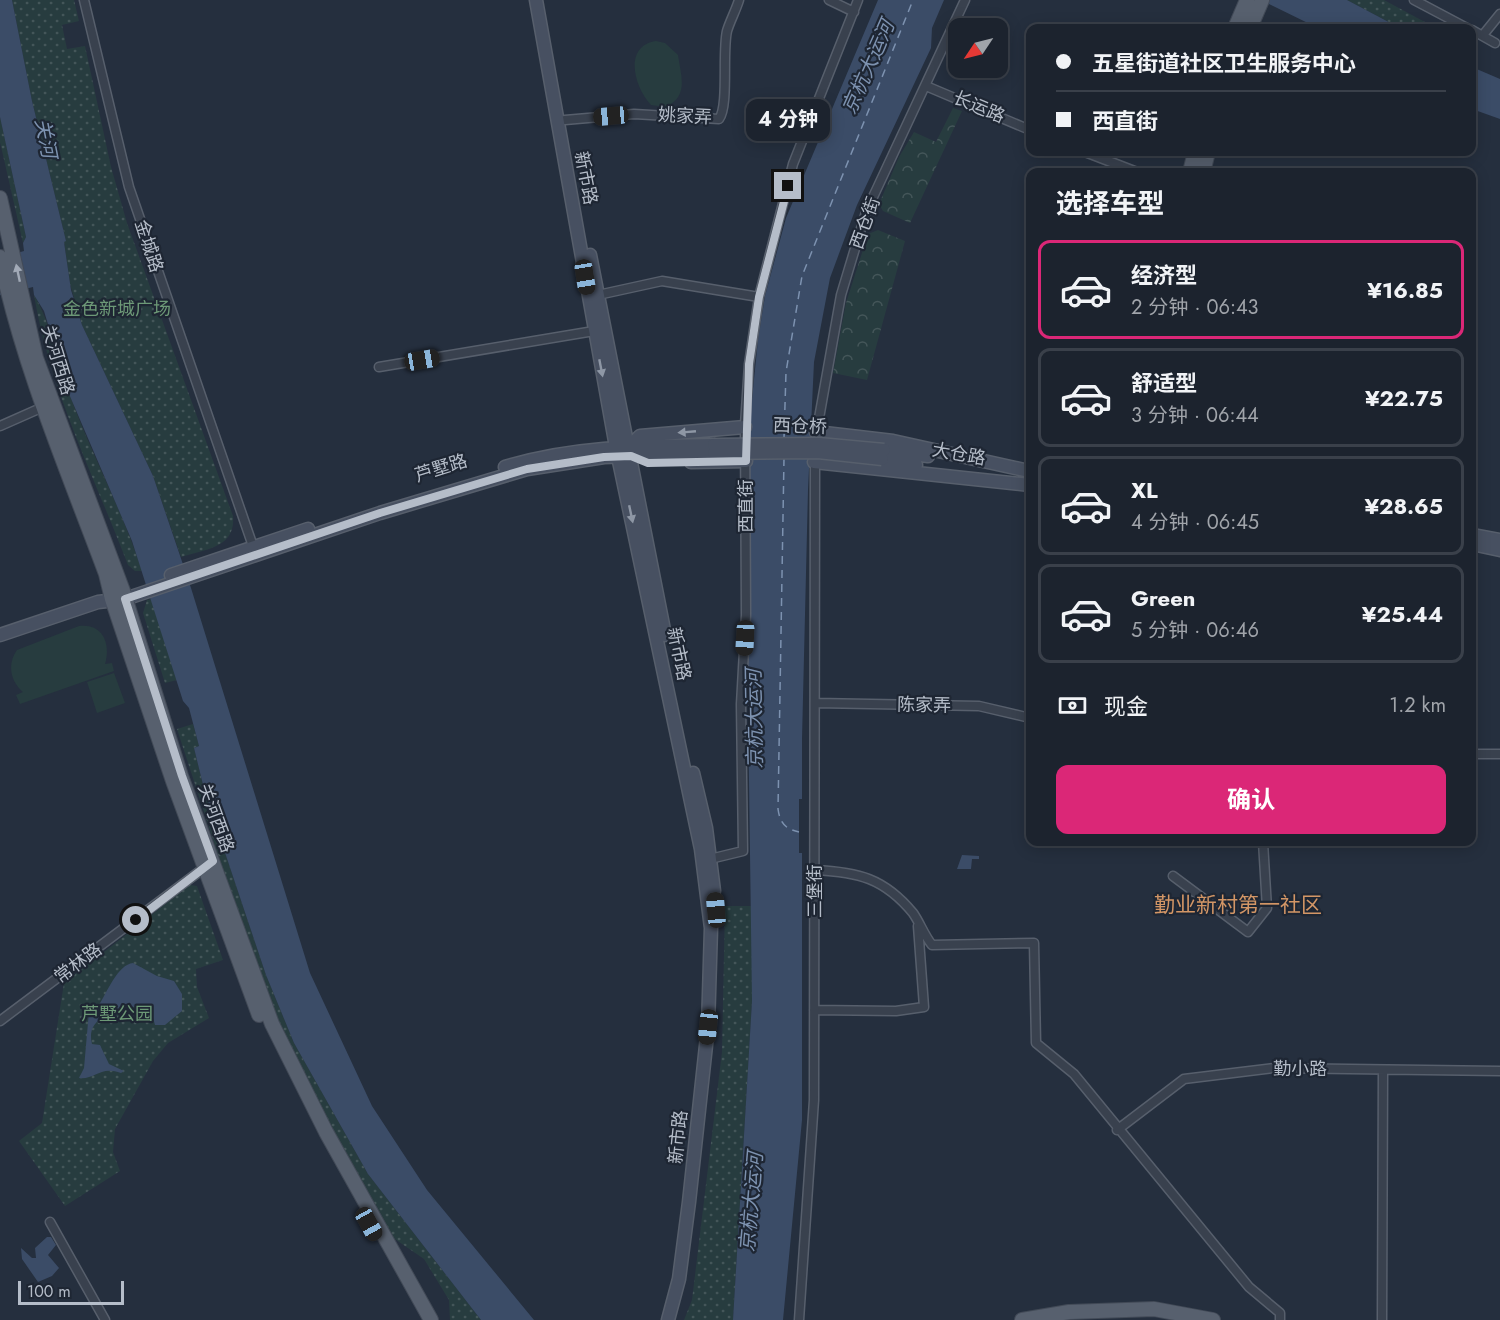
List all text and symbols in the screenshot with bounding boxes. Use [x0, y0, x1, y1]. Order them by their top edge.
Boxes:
water label: 京杭大运河 [835, 12, 904, 119]
north arrow [948, 18, 1008, 78]
map controls [948, 18, 1008, 78]
text: 五星街道社区卫生服务中心 [1092, 47, 1356, 79]
street label: 长运路 [949, 84, 1009, 130]
callout: 4 分钟 [746, 99, 830, 141]
street label: 姚家弄 [657, 102, 713, 130]
car [592, 105, 630, 127]
text: 4 分钟 [758, 105, 818, 134]
text: 西直街 [1092, 105, 1158, 137]
water label: 关河 [27, 116, 64, 164]
street label: 新市路 [568, 149, 604, 207]
route end [774, 172, 801, 199]
text: 选择车型 [1056, 184, 1164, 223]
street label: 西仓街 [844, 193, 886, 253]
street label: 金城路 [128, 216, 170, 276]
car [573, 258, 597, 296]
text: 经济型 [1131, 259, 1197, 291]
one-way arrow [13, 263, 22, 282]
icon: car [1059, 263, 1113, 317]
text: ¥16.85 [1367, 274, 1443, 306]
text: 2 分钟 · 06:43 [1131, 293, 1258, 322]
park label: 金色新城广场 [63, 296, 171, 322]
street label: 关河西路 [35, 322, 81, 398]
car [403, 348, 441, 372]
one-way arrow [597, 358, 606, 377]
text: 舒适型 [1131, 367, 1197, 399]
icon: car [1059, 371, 1113, 425]
text: ¥22.75 [1365, 382, 1443, 414]
text: 3 分钟 · 06:44 [1131, 401, 1259, 430]
street label: 西仓桥 [773, 412, 827, 440]
one-way arrow [677, 427, 696, 437]
street label: 大仓路 [930, 437, 988, 471]
street label: 芦墅路 [411, 448, 471, 488]
text: XL [1131, 474, 1158, 506]
street label: 西直街 [733, 479, 759, 533]
icon: car [1059, 479, 1113, 533]
text: ¥28.65 [1364, 490, 1443, 522]
one-way arrow [627, 504, 636, 523]
text: 4 分钟 · 06:45 [1131, 508, 1259, 537]
text: Green [1131, 582, 1195, 614]
icon: car [1059, 587, 1113, 641]
text: ¥25.44 [1362, 598, 1443, 630]
text: 5 分钟 · 06:46 [1131, 616, 1259, 645]
car [735, 620, 755, 656]
street label: 新市路 [661, 625, 697, 683]
water label: 京杭大运河 [739, 665, 770, 769]
icon: cash [1056, 689, 1089, 722]
text: 现金 [1104, 690, 1148, 722]
text: 1.2 km [1389, 691, 1446, 720]
street label: 陈家弄 [897, 692, 951, 718]
button: 确认 [1056, 765, 1446, 834]
street label: 关河西路 [191, 780, 241, 856]
street label: 三堡街 [802, 864, 828, 918]
district label: 勤业新村第一社区 [1154, 890, 1322, 920]
car [705, 891, 727, 929]
route start [122, 906, 149, 933]
street label: 常林路 [49, 936, 107, 990]
park label: 芦墅公园 [81, 1001, 153, 1027]
car [697, 1008, 719, 1046]
street label: 勤小路 [1273, 1056, 1327, 1082]
street label: 新市路 [662, 1109, 694, 1165]
water label: 京杭大运河 [733, 1147, 771, 1253]
car [352, 1204, 386, 1244]
scale bar [18, 1278, 124, 1306]
text: 100 m [27, 1280, 71, 1303]

